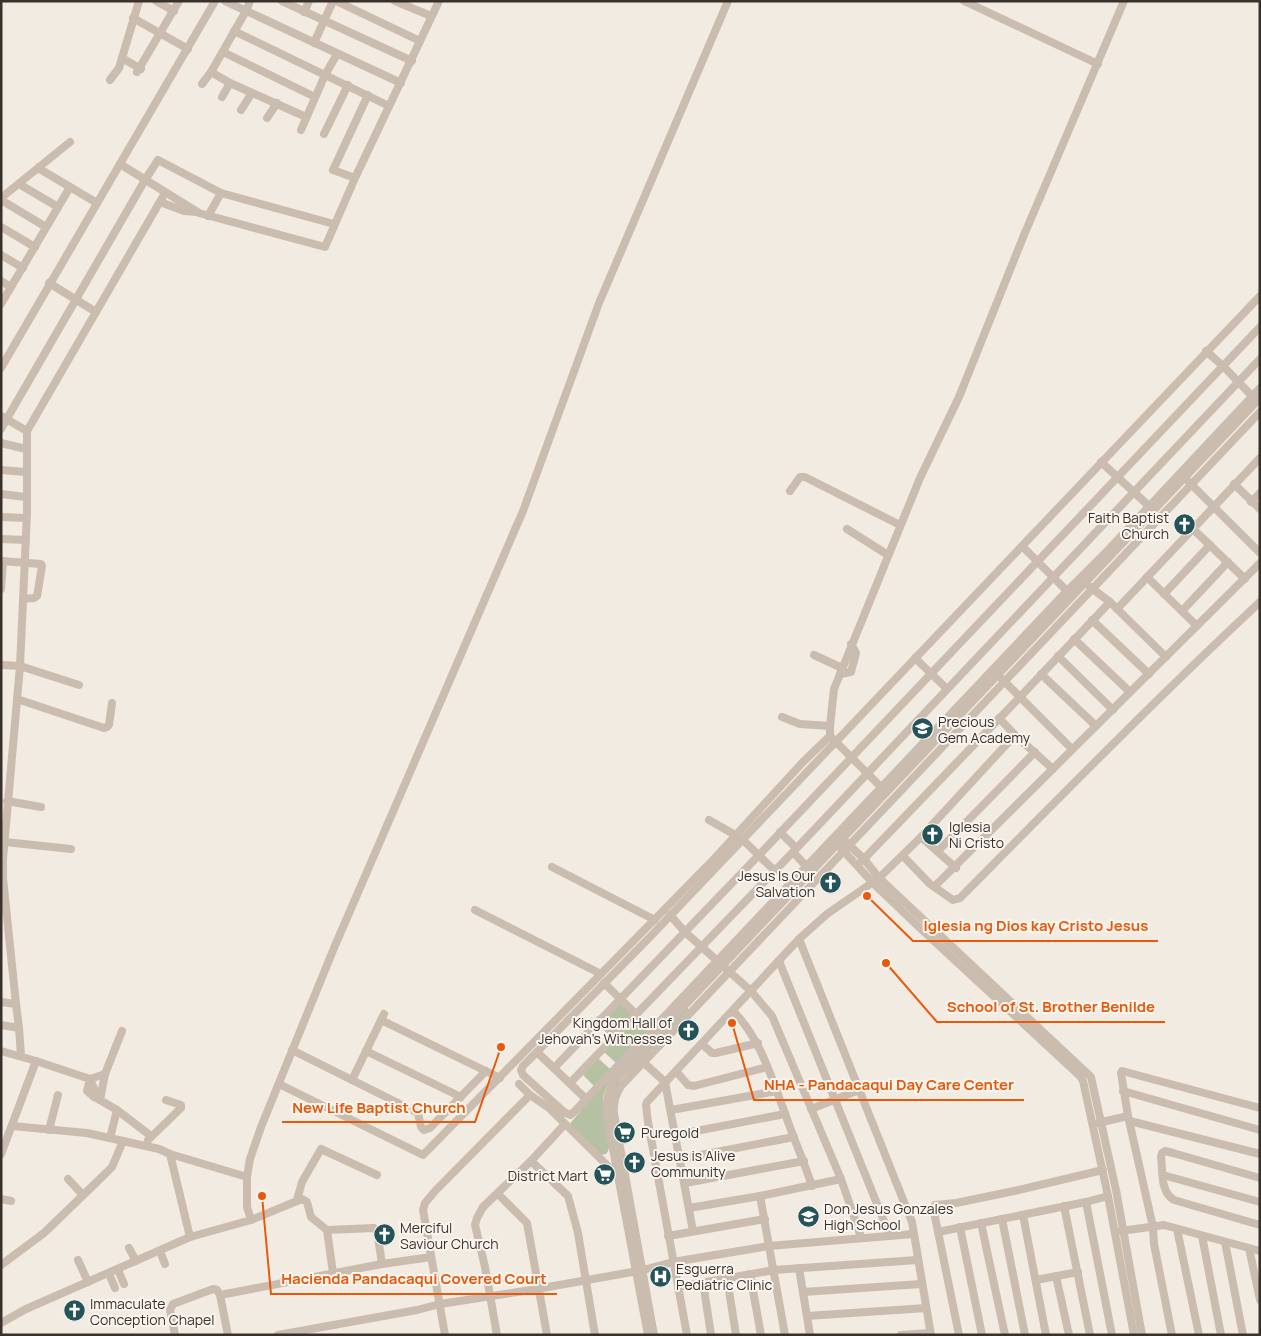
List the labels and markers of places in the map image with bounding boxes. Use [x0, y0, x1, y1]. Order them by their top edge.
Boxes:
place label: Faith Baptist Church [1088, 508, 1169, 543]
church icon: Faith Baptist Church [1173, 513, 1197, 537]
place label: Precious Gem Academy [938, 712, 1031, 747]
school or university icon: Precious Gem Academy [910, 717, 934, 741]
place label: Iglesia Ni Cristo [949, 817, 1004, 852]
church icon: Iglesia Ni Cristo [921, 822, 945, 846]
place label: Jesus Is Our Salvation [738, 866, 815, 901]
church icon: Jesus Is Our Salvation [819, 871, 843, 895]
callout: Iglesia ng Dios kay Cristo Jesus [913, 911, 1158, 941]
callout: School of St. Brother Benilde [937, 992, 1165, 1022]
place label: Kingdom Hall of Jehovah's Witnesses [538, 1013, 672, 1048]
church icon: Kingdom Hall of Jehovah's Witnesses [676, 1018, 700, 1042]
callout: NHA - Pandacaqui Day Care Center [754, 1070, 1024, 1100]
callout: New Life Baptist Church [282, 1092, 475, 1122]
supermarket icon: Puregold [613, 1120, 637, 1144]
place label: Puregold [641, 1123, 699, 1142]
place label: Jesus is Alive Community [651, 1146, 735, 1181]
church icon: Jesus is Alive Community [623, 1151, 647, 1175]
supermarket icon: District Mart [592, 1163, 616, 1187]
place label: District Mart [508, 1166, 588, 1185]
place label: Don Jesus Gonzales High School [824, 1199, 953, 1234]
school or university icon: Don Jesus Gonzales High School [796, 1204, 820, 1228]
place label: Merciful Saviour Church [400, 1218, 499, 1253]
church icon: Merciful Saviour Church [372, 1223, 396, 1247]
place label: Esguerra Pediatric Clinic [676, 1259, 773, 1294]
callout: Hacienda Pandacaqui Covered Court [271, 1264, 557, 1294]
hospital icon: Esguerra Pediatric Clinic [648, 1264, 672, 1288]
place label: Immaculate Conception Chapel [90, 1294, 215, 1329]
church icon: Immaculate Conception Chapel [62, 1299, 86, 1323]

